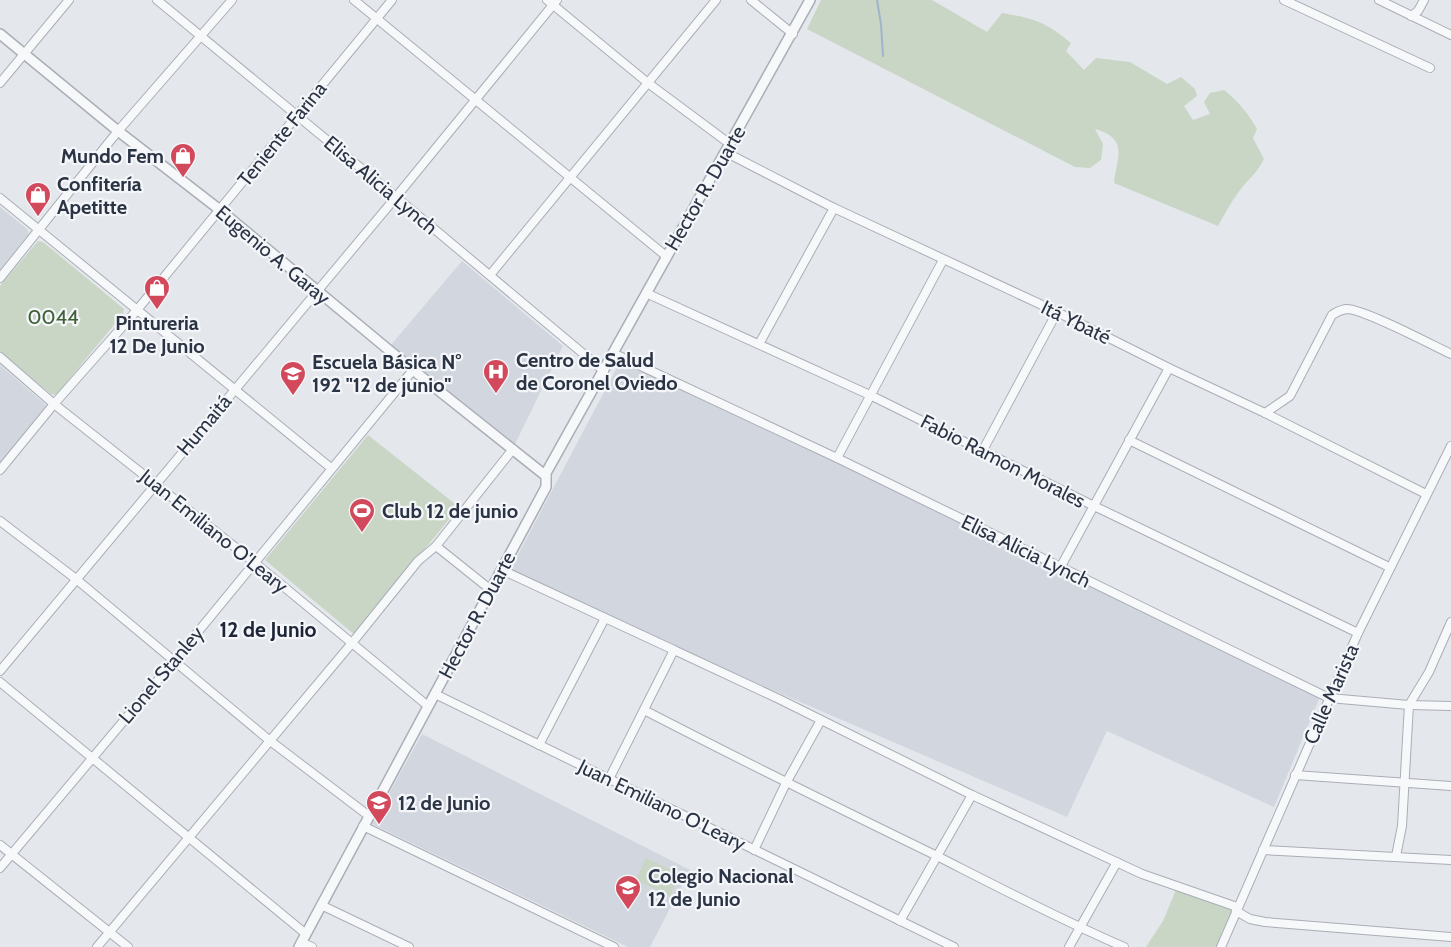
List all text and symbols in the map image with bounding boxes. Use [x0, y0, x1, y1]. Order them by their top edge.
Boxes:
street label: Teniente Farina [233, 77, 332, 191]
street label: Hector R. Duarte [660, 121, 750, 255]
street label: Elisa Alicia Lynch [319, 131, 443, 239]
shop icon: Mundo Fem [168, 141, 198, 179]
place label: Mundo Fem [61, 144, 164, 168]
place label: Confitería Apetitte [57, 172, 142, 219]
shop icon: Confitería Apetitte [23, 180, 53, 218]
street label: Eugenio A. Garay [211, 200, 335, 310]
shop icon: Pintureria 12 De Junio [142, 273, 172, 311]
street label: Itá Ybaté [1037, 295, 1115, 349]
park label: 0044 [27, 305, 79, 329]
place label: Pintureria 12 De Junio [109, 311, 205, 358]
place label: Centro de Salud de Coronel Oviedo [516, 348, 678, 395]
place label: Escuela Básica N° 192 "12 de junio" [312, 350, 461, 397]
hospital icon: Centro de Salud de Coronel Oviedo [481, 357, 511, 395]
school or university icon: Escuela Básica N° 192 "12 de junio" [278, 359, 308, 397]
street label: Humaitá [172, 389, 237, 460]
street label: Fabio Ramon Morales [917, 409, 1089, 513]
street label: Juan Emiliano O'Leary [134, 463, 293, 598]
sports icon: Club 12 de junio [347, 496, 377, 534]
place label: Club 12 de junio [382, 499, 518, 523]
street label: Elisa Alicia Lynch [958, 509, 1094, 593]
street label: Hector R. Duarte [434, 548, 520, 682]
district label: 12 de Junio [220, 617, 317, 642]
street label: Lionel Stanley [113, 621, 209, 729]
street label: Calle Marista [1298, 640, 1364, 748]
street label: Juan Emiliano O'Leary [573, 754, 750, 856]
school or university icon: 12 de Junio [364, 788, 394, 826]
place label: 12 de Junio [398, 791, 490, 815]
place label: Colegio Nacional 12 de Junio [648, 864, 793, 911]
school or university icon: Colegio Nacional 12 de Junio [613, 873, 643, 911]

